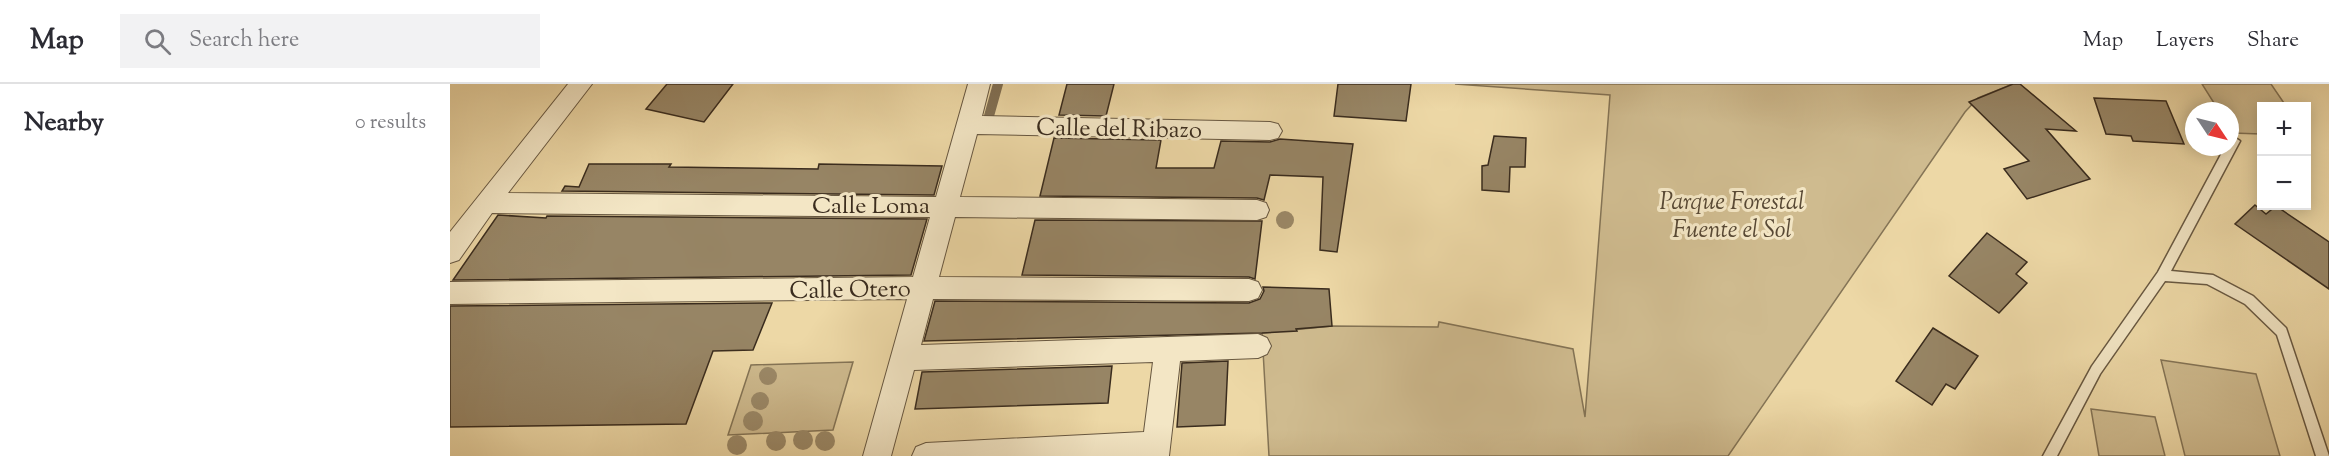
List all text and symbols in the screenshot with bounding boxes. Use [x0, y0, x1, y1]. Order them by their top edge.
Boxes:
search box [120, 14, 540, 68]
text: Map [30, 21, 84, 61]
icon: search [141, 25, 174, 58]
text: Search here [189, 25, 299, 57]
text: Map [2083, 26, 2123, 56]
text: Layers [2156, 26, 2214, 56]
text: Share [2247, 26, 2299, 56]
north arrow [2185, 102, 2239, 156]
map controls [2257, 102, 2311, 210]
button: + [2257, 102, 2311, 156]
text: Nearby [24, 105, 104, 142]
text: 0 results [355, 109, 426, 138]
street label: Calle del Ribazo [1036, 112, 1202, 148]
button: − [2257, 156, 2311, 210]
park label: Parque Forestal Fuente el Sol [1660, 186, 1804, 248]
street label: Calle Loma [812, 190, 930, 224]
street label: Calle Otero [789, 273, 911, 309]

